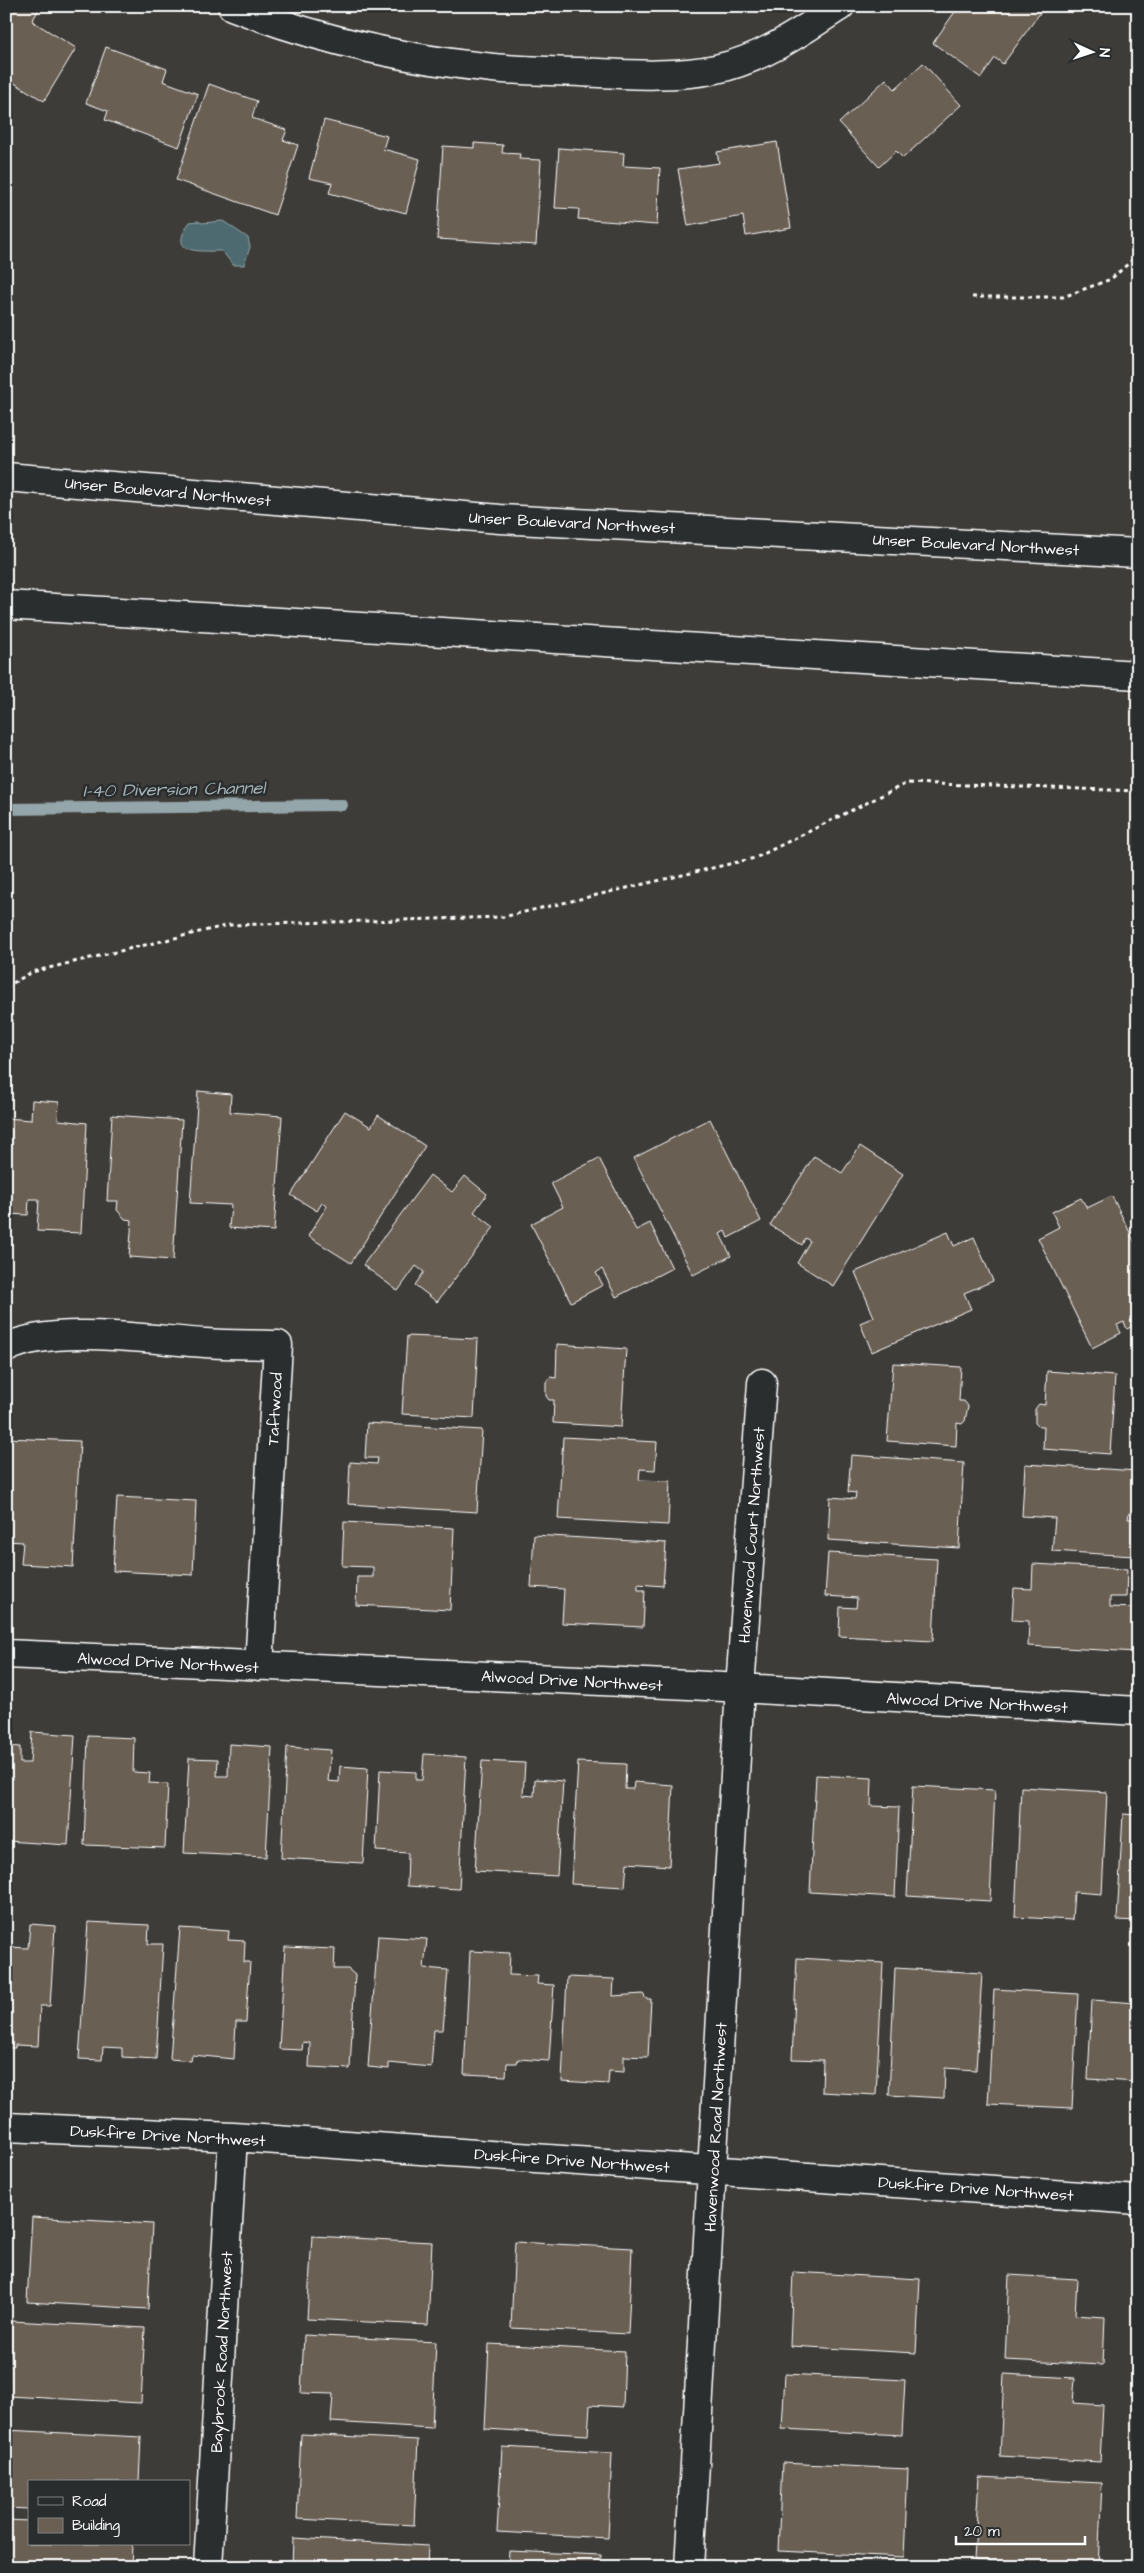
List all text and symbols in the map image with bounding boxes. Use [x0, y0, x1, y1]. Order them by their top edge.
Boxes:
north arrow [1066, 28, 1116, 78]
text: N [1094, 48, 1114, 58]
street label: Unser Boulevard Northwest [64, 472, 272, 512]
street label: Unser Boulevard Northwest [468, 507, 676, 539]
street label: Unser Boulevard Northwest [872, 529, 1080, 561]
water label: I-40 Diversion Channel [83, 775, 267, 804]
street label: Taftwood [262, 1372, 288, 1446]
street label: Havenwood Court Northwest [733, 1426, 771, 1644]
street label: Alwood Drive Northwest [77, 1647, 260, 1679]
street label: Alwood Drive Northwest [481, 1665, 664, 1697]
street label: Alwood Drive Northwest [886, 1687, 1069, 1719]
street label: Havenwood Road Northwest [700, 2021, 733, 2232]
street label: Duskfire Drive Northwest [70, 2120, 267, 2152]
street label: Duskfire Drive Northwest [474, 2143, 671, 2179]
street label: Duskfire Drive Northwest [878, 2171, 1075, 2207]
street label: Baybrook Road Northwest [206, 2250, 239, 2453]
legend [28, 2480, 190, 2546]
text: Road [72, 2491, 107, 2512]
scale bar [956, 2513, 1085, 2545]
text: Building [72, 2515, 120, 2537]
text: 20 m [964, 2521, 1000, 2542]

